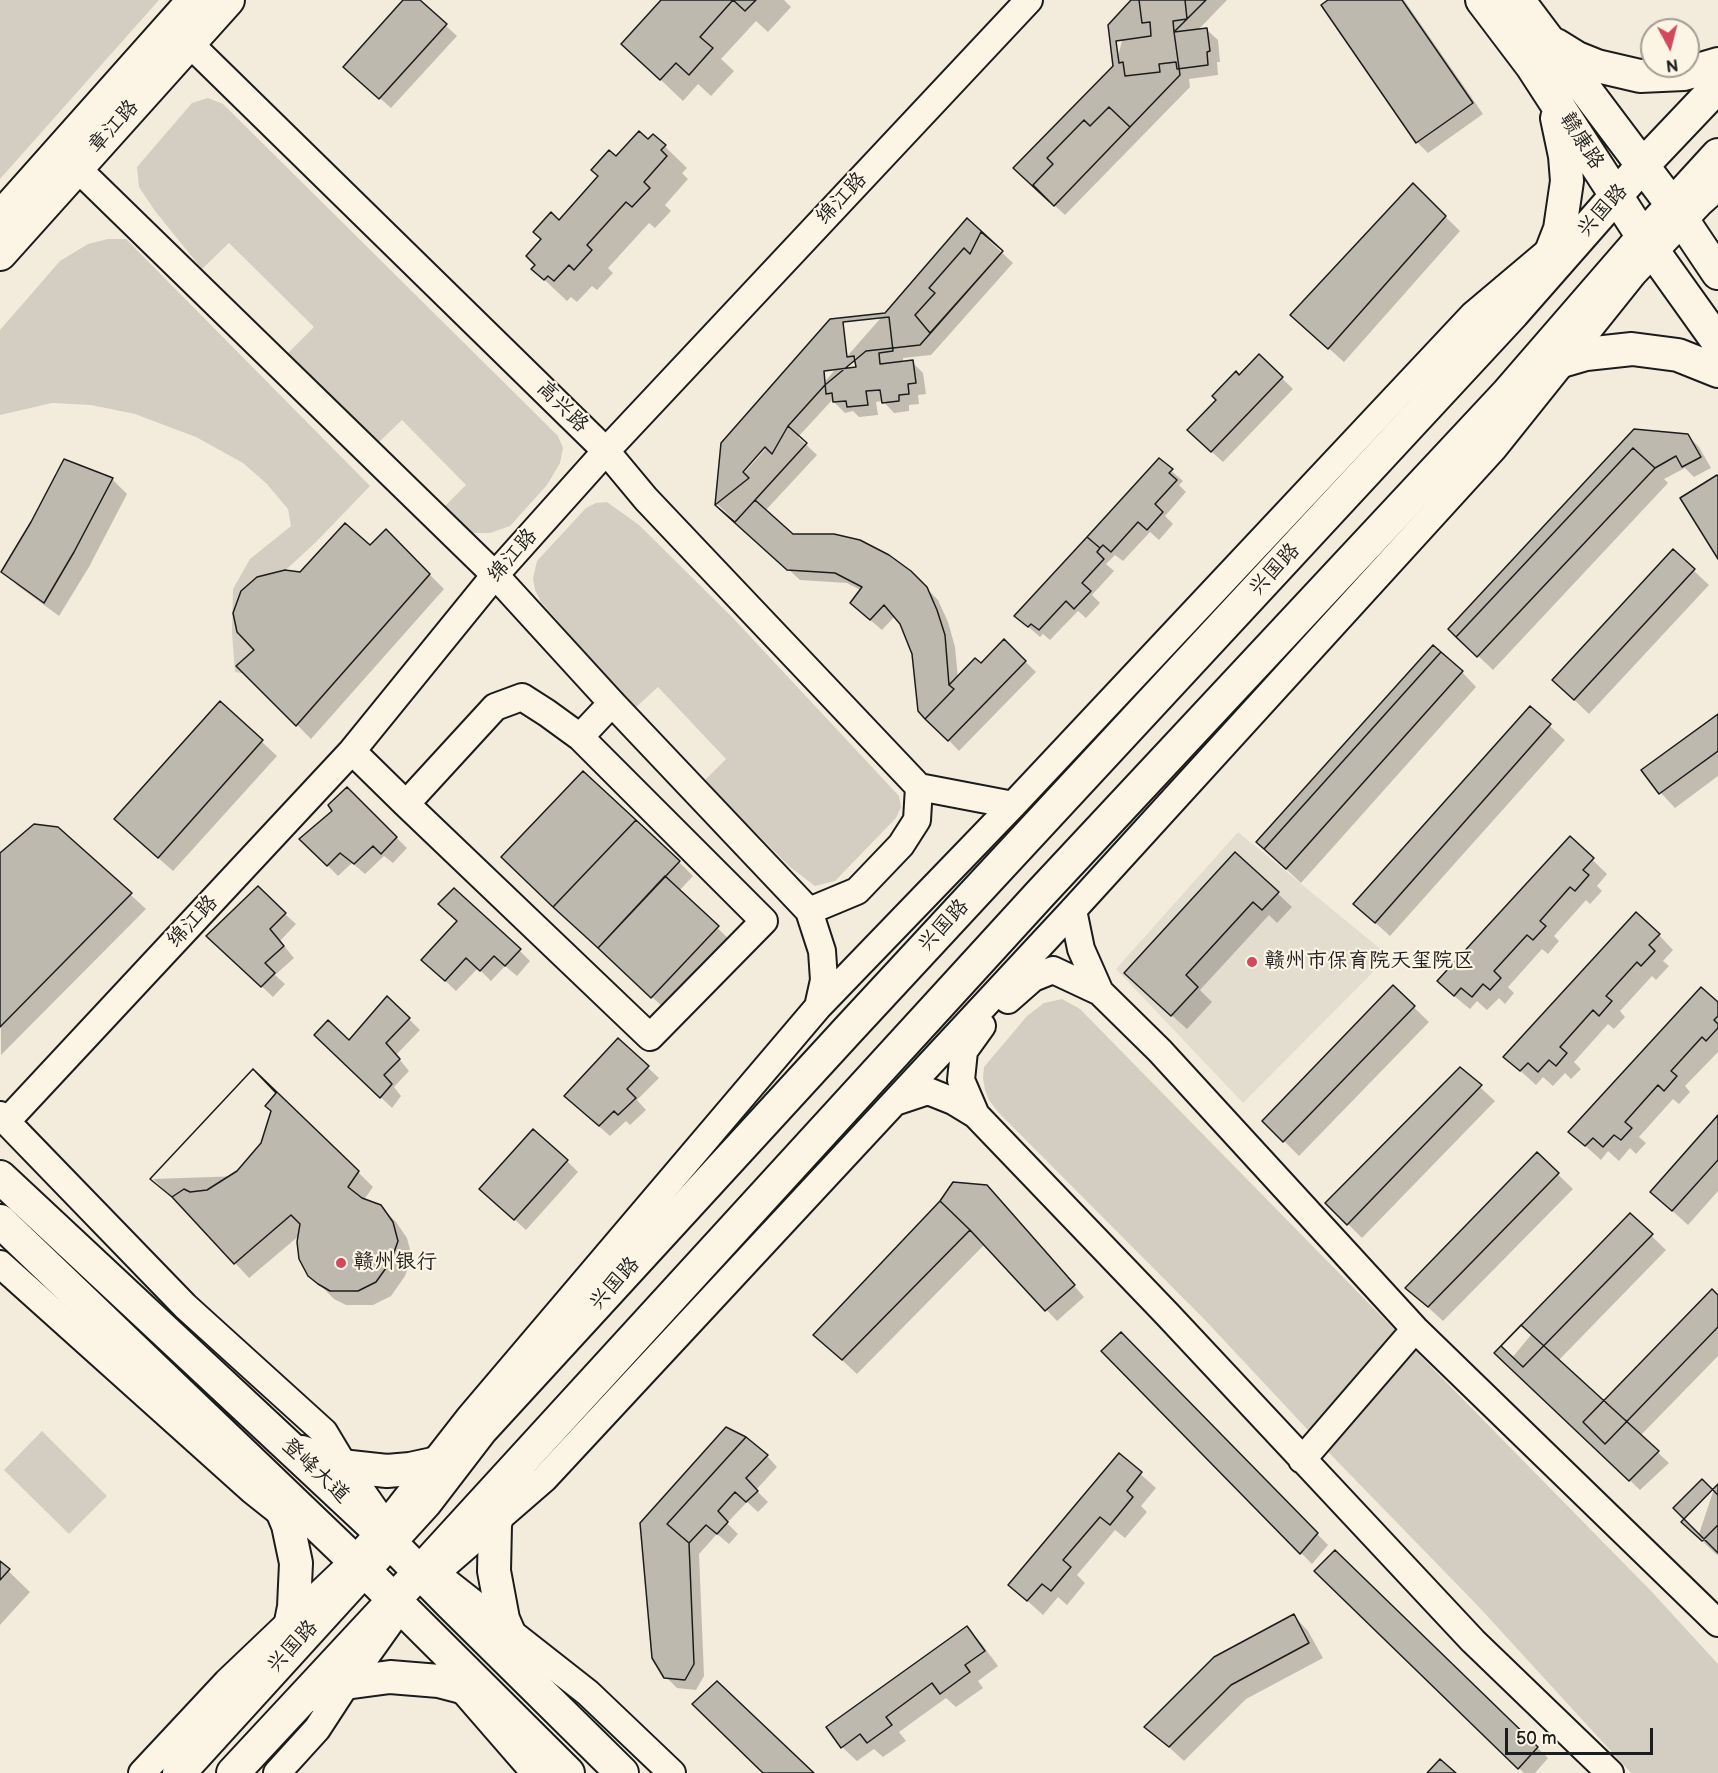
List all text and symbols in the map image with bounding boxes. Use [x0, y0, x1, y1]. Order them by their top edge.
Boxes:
north arrow [1640, 18, 1700, 78]
text: N [1665, 54, 1679, 75]
street label: 章江路 [84, 95, 144, 159]
street label: 赣康路 [1553, 108, 1609, 174]
street label: 绵江路 [811, 167, 873, 231]
street label: 兴国路 [1573, 179, 1633, 243]
street label: 高兴路 [531, 376, 593, 438]
street label: 绵江路 [483, 524, 543, 588]
street label: 兴国路 [1244, 538, 1306, 602]
street label: 绵江路 [162, 890, 224, 954]
street label: 兴国路 [913, 894, 975, 958]
place label: 赣州市保育院天玺院区 [1264, 949, 1474, 975]
marker: 赣州市保育院天玺院区 [1245, 955, 1259, 969]
place label: 赣州银行 [353, 1250, 437, 1276]
street label: 兴国路 [585, 1252, 645, 1316]
marker: 赣州银行 [334, 1256, 348, 1270]
street label: 登峰大道 [276, 1433, 354, 1509]
street label: 兴国路 [262, 1615, 324, 1679]
scale bar [1508, 1716, 1656, 1754]
text: 50 m [1516, 1728, 1557, 1749]

